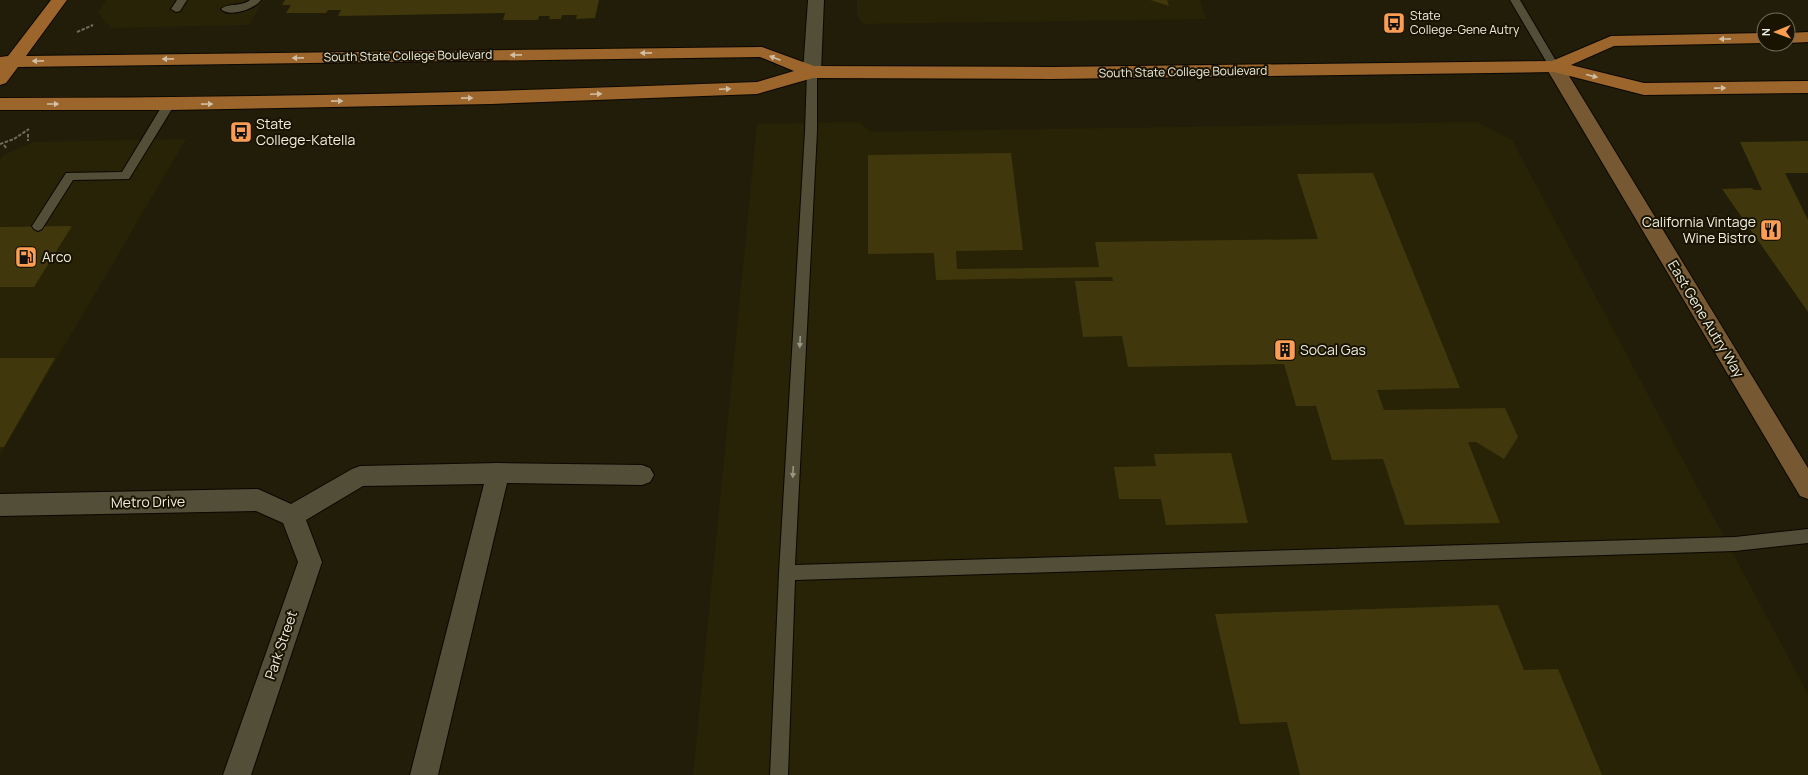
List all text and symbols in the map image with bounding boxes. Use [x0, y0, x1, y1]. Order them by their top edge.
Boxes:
place label: State College-Gene Autry [1410, 7, 1520, 38]
bus stop icon: State College-Gene Autry [1381, 10, 1407, 36]
north arrow [1756, 12, 1796, 52]
text: N [1758, 28, 1773, 36]
one-way arrow [1718, 36, 1731, 42]
street label: South State College Boulevard [324, 46, 492, 65]
one-way arrow [640, 50, 652, 57]
one-way arrow [509, 52, 522, 58]
one-way arrow [769, 54, 781, 60]
one-way arrow [291, 55, 304, 61]
one-way arrow [162, 56, 174, 63]
one-way arrow [31, 58, 44, 64]
street label: South State College Boulevard [1099, 62, 1267, 81]
one-way arrow [1586, 73, 1598, 79]
one-way arrow [1714, 85, 1727, 91]
one-way arrow [719, 86, 732, 92]
one-way arrow [590, 91, 603, 97]
one-way arrow [461, 95, 474, 101]
one-way arrow [331, 98, 344, 104]
one-way arrow [201, 100, 213, 107]
one-way arrow [47, 101, 60, 107]
place label: State College-Katella [256, 114, 355, 149]
bus stop icon: State College-Katella [228, 119, 254, 145]
place label: California Vintage Wine Bistro [1642, 212, 1756, 247]
restaurant icon: California Vintage Wine Bistro [1758, 217, 1784, 243]
fuel station icon: Arco [13, 244, 39, 270]
place label: Arco [42, 247, 72, 266]
street label: East Gene Autry Way [1664, 257, 1749, 381]
one-way arrow [797, 336, 803, 349]
building icon: SoCal Gas [1272, 337, 1298, 363]
place label: SoCal Gas [1300, 340, 1366, 359]
one-way arrow [790, 466, 796, 479]
street label: Metro Drive [111, 491, 185, 512]
street label: Park Street [260, 607, 301, 682]

